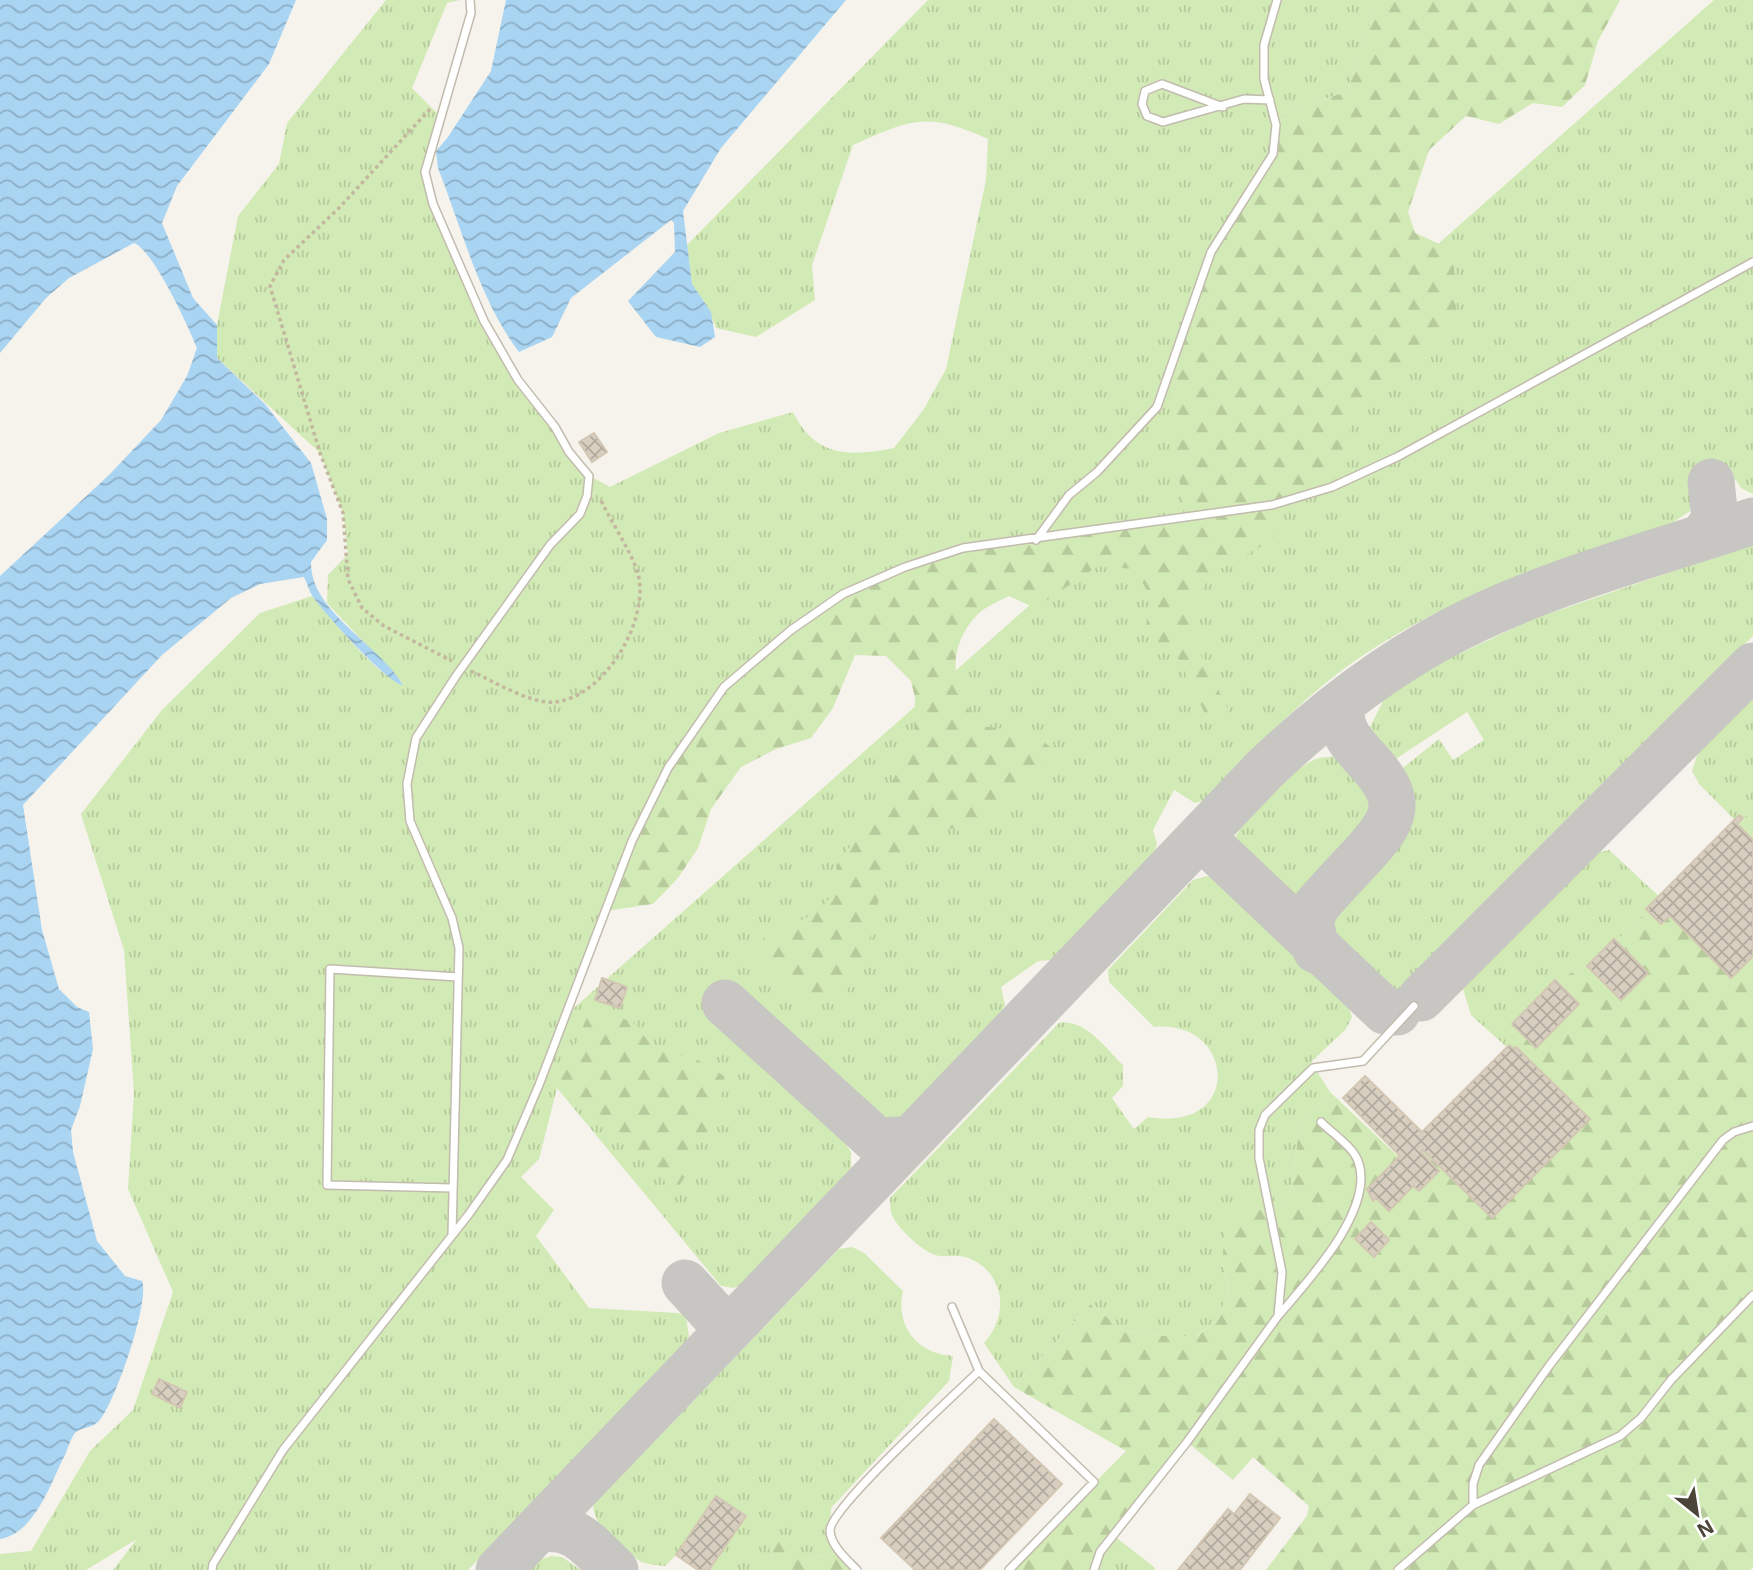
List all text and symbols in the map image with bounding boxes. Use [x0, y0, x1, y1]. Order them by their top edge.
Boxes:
north arrow [1662, 1479, 1732, 1549]
text: N [1693, 1515, 1717, 1542]

